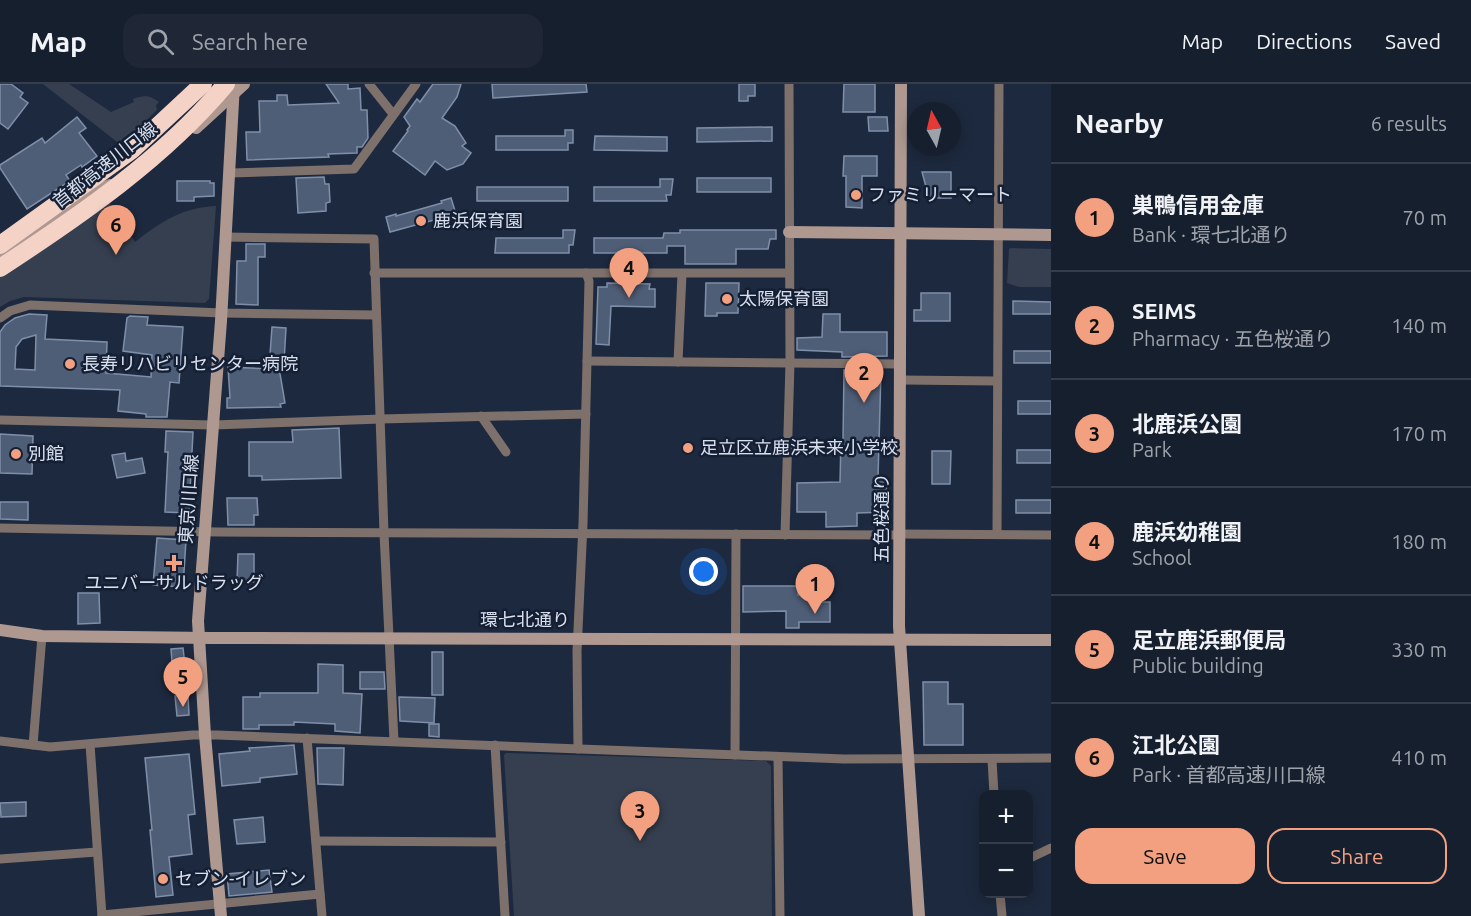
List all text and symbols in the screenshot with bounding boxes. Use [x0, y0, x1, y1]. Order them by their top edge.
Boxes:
search box [123, 14, 543, 68]
icon: search [144, 25, 177, 58]
text: Map [30, 26, 87, 57]
text: Search here [192, 29, 308, 54]
text: Map [1182, 29, 1223, 53]
text: Directions [1256, 29, 1352, 53]
text: Saved [1385, 29, 1441, 53]
north arrow [907, 102, 961, 156]
text: Nearby [1075, 109, 1163, 138]
text: 6 results [1371, 112, 1447, 135]
street label: 首都高速川口線 [49, 118, 160, 211]
place label: ファミリーマート [868, 184, 1012, 204]
marker: ファミリーマート [849, 188, 863, 202]
text: 巣鴨信用金庫 [1132, 192, 1264, 217]
pin: 6 [96, 206, 136, 255]
text: 1 [1089, 206, 1100, 229]
text: 70 m [1403, 206, 1447, 229]
place label: 鹿浜保育園 [433, 210, 523, 230]
marker: 鹿浜保育園 [414, 214, 428, 228]
text: Bank · 環七北通り [1132, 223, 1291, 246]
pin: 4 [610, 248, 648, 298]
place label: 太陽保育園 [739, 288, 829, 308]
marker: 太陽保育園 [720, 292, 734, 306]
text: SEIMS [1132, 298, 1196, 323]
text: 2 [1089, 314, 1100, 337]
text: 140 m [1391, 314, 1447, 337]
text: Pharmacy · 五色桜通り [1132, 327, 1334, 350]
place label: 長寿リハビリセンター病院 [82, 353, 298, 373]
pin: 2 [844, 354, 884, 403]
marker: 長寿リハビリセンター病院 [63, 357, 77, 371]
text: 北鹿浜公園 [1132, 411, 1242, 436]
text: 3 [1089, 422, 1100, 445]
text: 170 m [1391, 422, 1447, 445]
place label: 足立区立鹿浜未来小学校 [700, 437, 898, 457]
text: Park [1132, 438, 1172, 461]
marker: 足立区立鹿浜未来小学校 [681, 441, 695, 455]
place label: 別館 [28, 443, 64, 463]
marker: 別館 [9, 447, 23, 461]
street label: 東京川口線 [175, 453, 201, 545]
street label: 五色桜通り [871, 473, 891, 563]
text: 鹿浜幼稚園 [1132, 519, 1242, 544]
text: 4 [1089, 530, 1100, 553]
text: 180 m [1391, 530, 1447, 553]
text: School [1132, 546, 1192, 569]
marker: ユニバーサルドラッグ [167, 556, 181, 570]
your location [689, 557, 718, 586]
pin: 1 [796, 564, 834, 614]
place label: ユニバーサルドラッグ [84, 572, 264, 592]
street label: 環七北通り [480, 609, 570, 629]
text: 足立鹿浜郵便局 [1132, 627, 1286, 652]
text: 5 [1089, 638, 1100, 661]
text: 330 m [1391, 638, 1447, 661]
text: Public building [1132, 654, 1264, 677]
pin: 5 [164, 658, 202, 707]
text: 江北公園 [1132, 732, 1220, 757]
text: 6 [1089, 746, 1100, 769]
text: 410 m [1391, 746, 1447, 769]
text: Park · 首都高速川口線 [1132, 763, 1326, 786]
map controls [979, 790, 1033, 898]
button: + [979, 790, 1033, 844]
pin: 3 [620, 792, 660, 841]
button: Save [1075, 828, 1255, 884]
button: Share [1267, 828, 1447, 884]
button: − [979, 844, 1033, 898]
place label: セブン-イレブン [175, 868, 306, 888]
marker: セブン-イレブン [156, 872, 170, 886]

